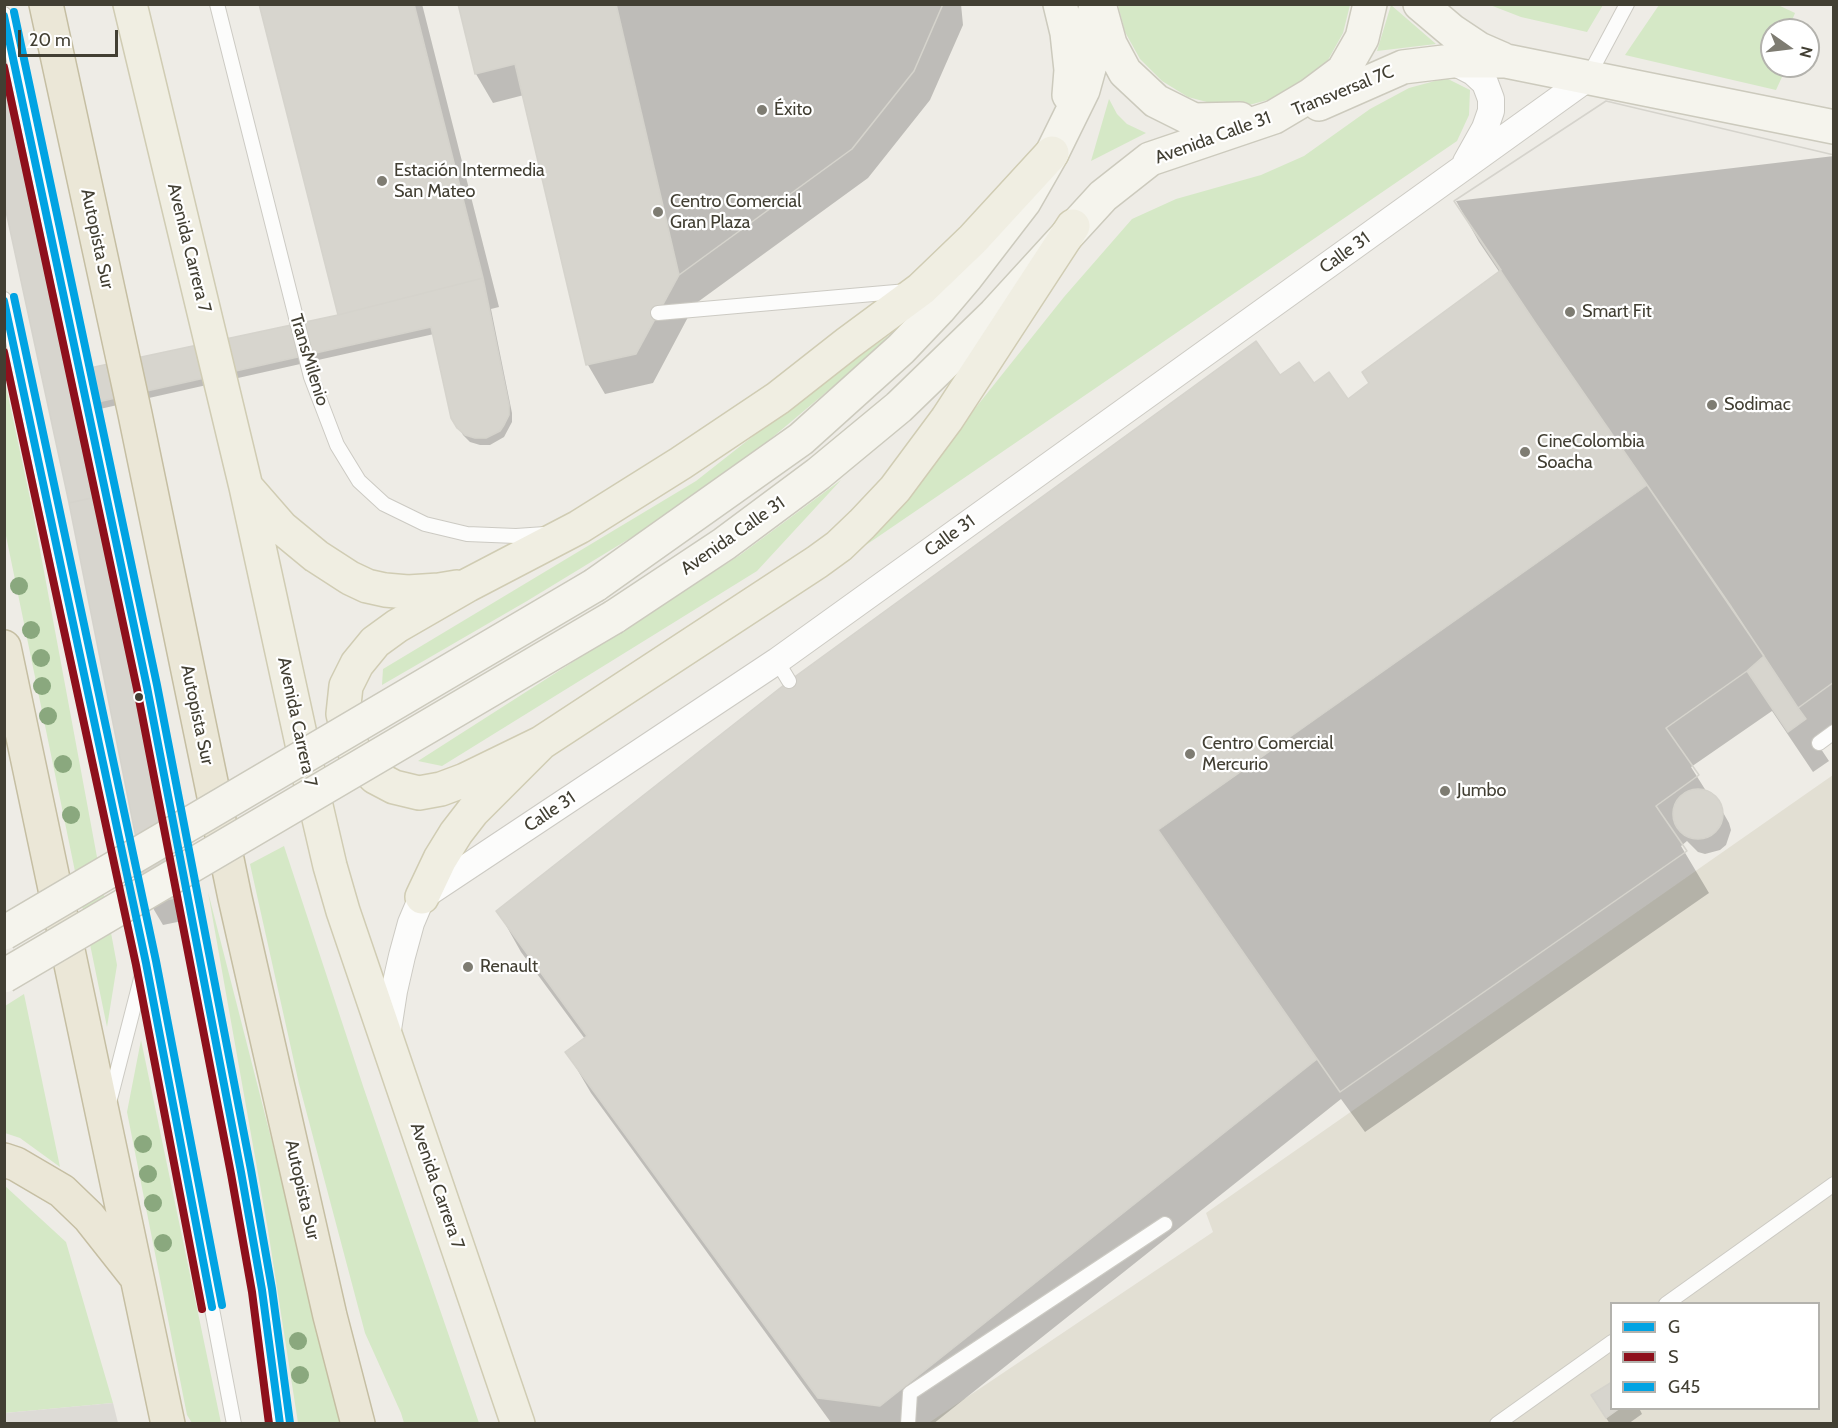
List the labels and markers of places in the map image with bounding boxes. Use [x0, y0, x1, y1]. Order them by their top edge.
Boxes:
place label: Éxito [774, 99, 812, 121]
marker: Éxito [755, 103, 769, 117]
place label: Estación Intermedia San Mateo [394, 160, 545, 202]
marker: Estación Intermedia San Mateo [375, 174, 389, 188]
place label: Centro Comercial Gran Plaza [670, 191, 802, 234]
marker: Centro Comercial Gran Plaza [651, 205, 665, 219]
place label: Smart Fit [1582, 301, 1652, 323]
marker: Smart Fit [1563, 305, 1577, 319]
place label: Sodimac [1724, 394, 1791, 416]
marker: Sodimac [1705, 398, 1719, 412]
place label: CineColombia Soacha [1537, 431, 1645, 474]
marker: CineColombia Soacha [1518, 445, 1532, 459]
unlabelled marker [133, 691, 145, 703]
place label: Centro Comercial Mercurio [1202, 733, 1334, 776]
marker: Centro Comercial Mercurio [1183, 747, 1197, 761]
place label: Jumbo [1457, 780, 1506, 802]
marker: Jumbo [1438, 784, 1452, 798]
place label: Renault [480, 956, 538, 978]
marker: Renault [461, 960, 475, 974]

